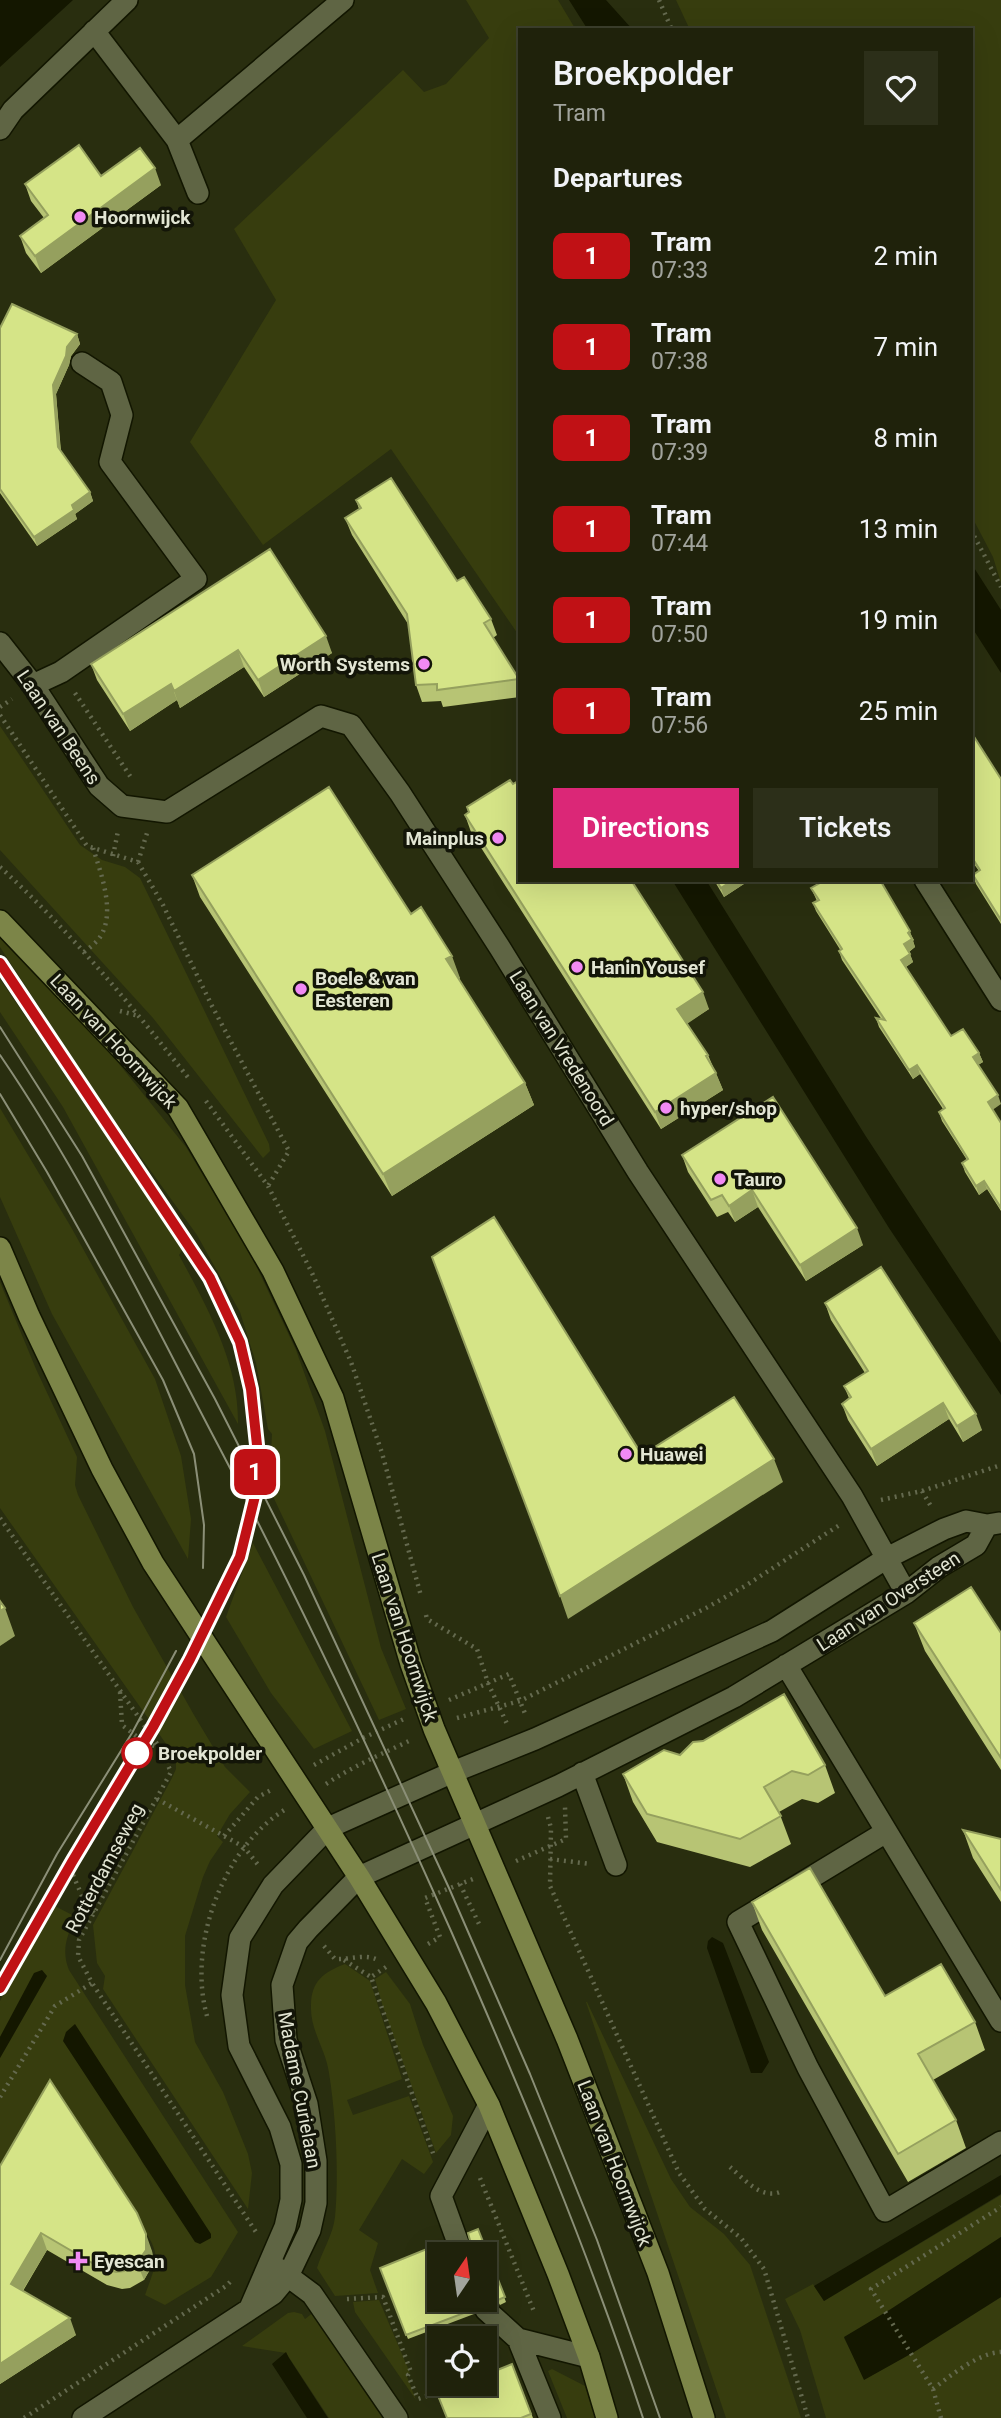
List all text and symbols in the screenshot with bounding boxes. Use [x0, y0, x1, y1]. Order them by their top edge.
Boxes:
button: heart [864, 51, 938, 125]
text: Broekpolder [553, 54, 733, 93]
text: Tram [553, 100, 606, 127]
text: Departures [553, 163, 683, 193]
place label: Hoornwijck [94, 206, 191, 229]
marker: Hoornwijck [72, 209, 88, 225]
text: Tram [651, 227, 712, 257]
text: 2 min [873, 241, 938, 271]
text: 1 [585, 242, 598, 270]
text: 07:33 [651, 257, 708, 284]
text: Tram [651, 318, 712, 348]
text: 7 min [873, 332, 938, 362]
text: 1 [585, 333, 598, 361]
text: 07:38 [651, 348, 708, 375]
text: Tram [651, 409, 712, 439]
text: 8 min [873, 423, 938, 453]
text: 1 [585, 424, 598, 452]
text: 07:39 [651, 439, 708, 466]
text: Tram [651, 500, 712, 530]
text: 13 min [859, 514, 938, 544]
text: 1 [585, 515, 598, 543]
text: 07:44 [651, 530, 708, 557]
text: Tram [651, 591, 712, 621]
text: 19 min [859, 605, 938, 635]
text: 1 [585, 606, 598, 634]
text: 07:50 [651, 621, 708, 648]
place label: Worth Systems [280, 653, 410, 676]
marker: Worth Systems [416, 656, 432, 672]
street label: Laan van Beens [12, 666, 105, 789]
text: Tram [651, 682, 712, 712]
text: 25 min [859, 696, 938, 726]
text: 1 [585, 697, 598, 725]
text: 07:56 [651, 712, 708, 739]
button: Directions [553, 788, 739, 868]
button: Tickets [753, 788, 938, 868]
place label: Mainplus [405, 827, 484, 850]
marker: Mainplus [490, 830, 506, 846]
place label: Hanin Yousef [591, 956, 705, 979]
marker: Hanin Yousef [569, 959, 585, 975]
street label: Laan van Vredenoord [504, 966, 619, 1130]
place label: Boele & van Eesteren [315, 967, 416, 1012]
street label: Laan van Hoornwijck [45, 969, 182, 1114]
marker: Boele & van Eesteren [293, 981, 309, 997]
place label: hyper/shop [680, 1097, 777, 1120]
marker: hyper/shop [658, 1100, 674, 1116]
place label: Tauro [734, 1168, 783, 1191]
marker: Tauro [712, 1171, 728, 1187]
place label: Huawei [640, 1443, 703, 1466]
marker: Huawei [618, 1446, 634, 1462]
line badge: 1 [232, 1449, 278, 1495]
text: 1 [248, 1458, 262, 1486]
street label: Laan van Oversteen [812, 1547, 964, 1656]
street label: Laan van Hoornwijck [366, 1550, 443, 1725]
marker: Broekpolder [122, 1738, 152, 1768]
place label: Broekpolder [158, 1742, 262, 1765]
street label: Rotterdamseweg [61, 1799, 148, 1937]
street label: Madame Curielaan [273, 2010, 326, 2170]
street label: Laan van Hoornwijck [572, 2077, 657, 2250]
north arrow [427, 2242, 497, 2312]
map controls [427, 2242, 497, 2396]
place label: Eyescan [94, 2250, 165, 2273]
marker: Eyescan [68, 2251, 88, 2271]
button: locate [427, 2326, 497, 2396]

